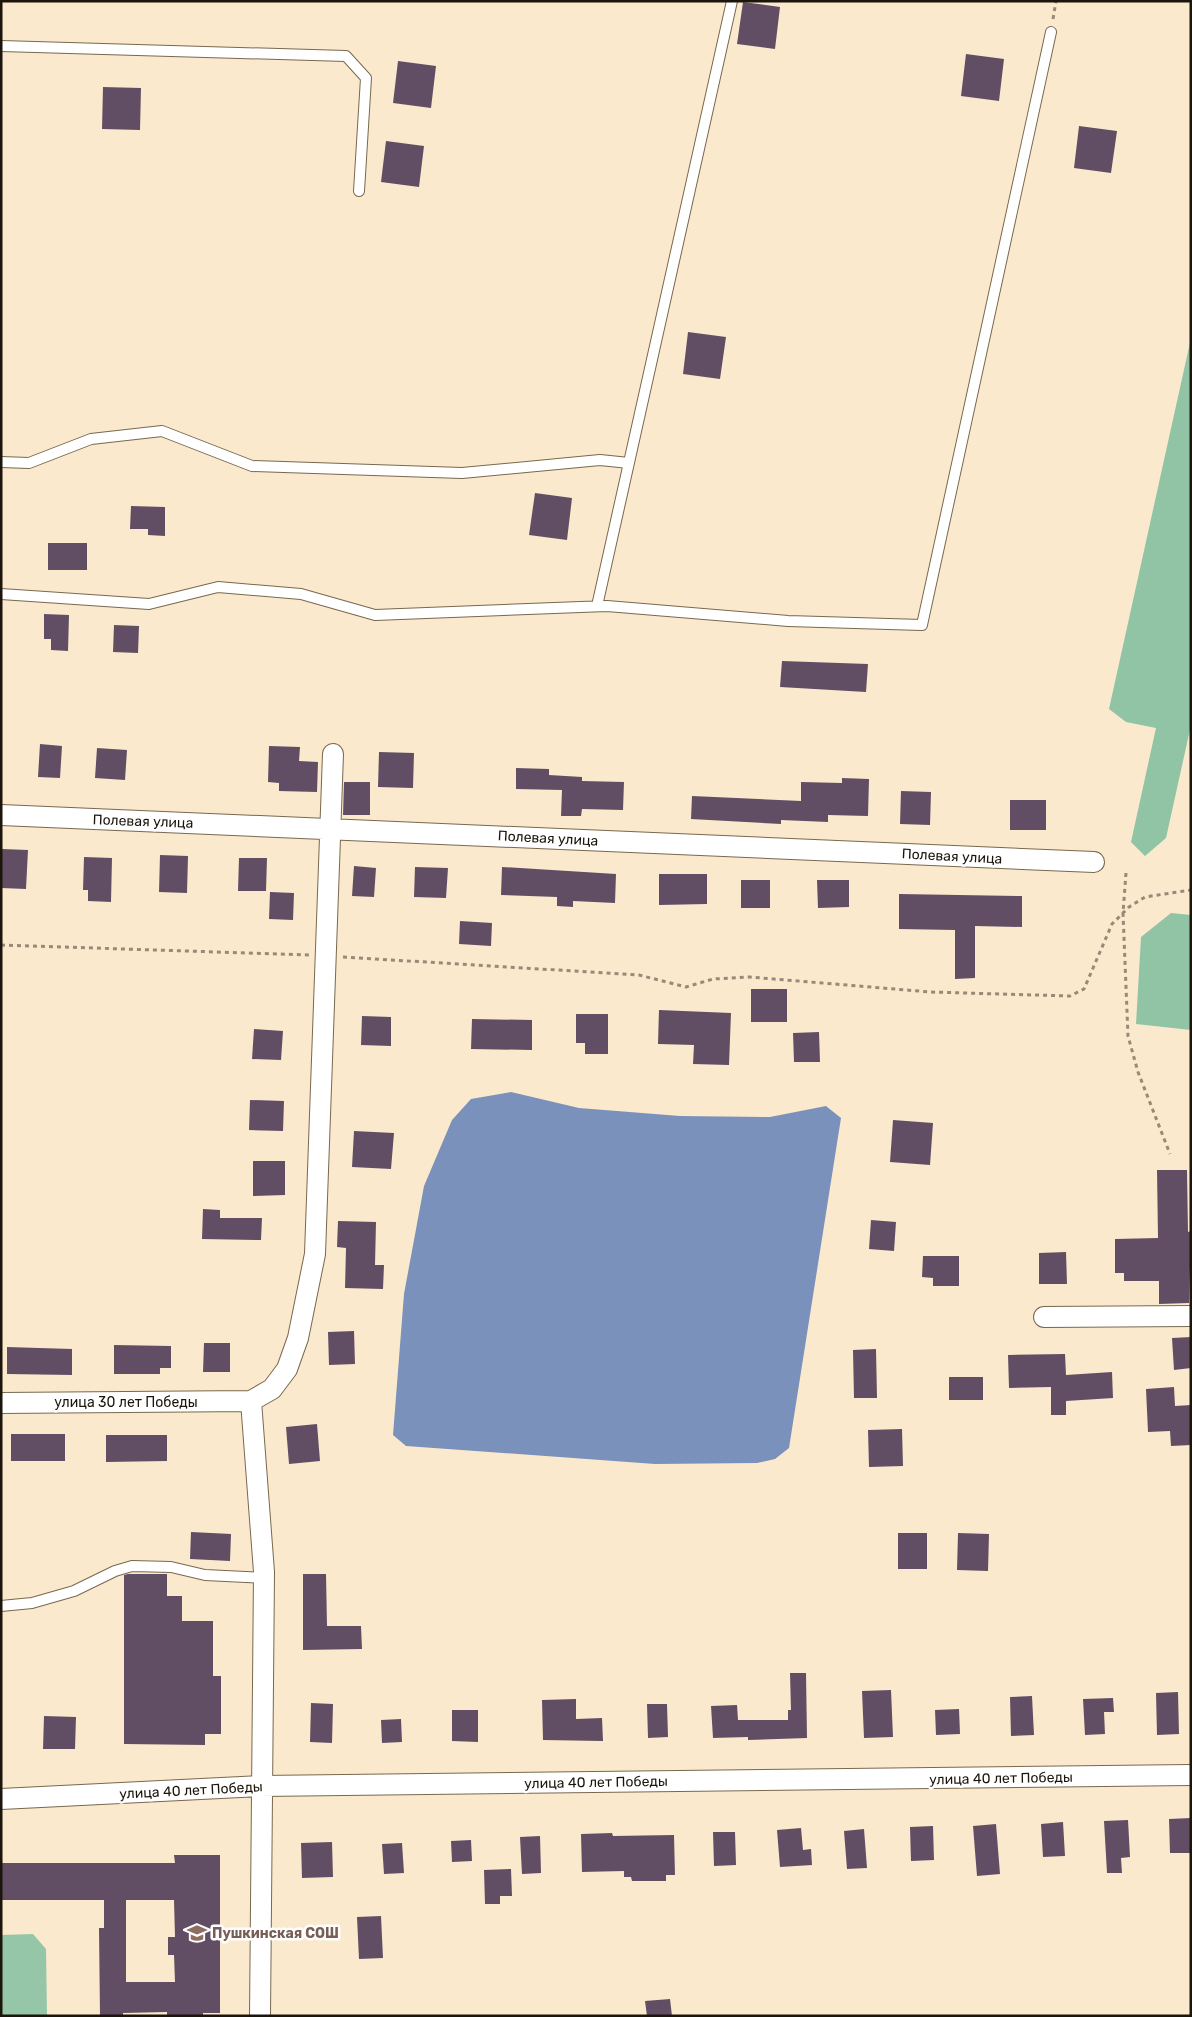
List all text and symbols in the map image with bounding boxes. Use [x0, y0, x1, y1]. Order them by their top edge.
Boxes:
street label: Полевая улица [92, 811, 194, 832]
street label: Полевая улица [497, 827, 599, 850]
street label: Полевая улица [901, 845, 1003, 868]
street label: улица 30 лет Победы [54, 1394, 198, 1411]
street label: улица 40 лет Победы [929, 1769, 1073, 1788]
street label: улица 40 лет Победы [524, 1773, 668, 1792]
street label: улица 40 лет Победы [119, 1778, 263, 1803]
school or university icon: Пушкинская СОШ [186, 1922, 208, 1944]
place label: Пушкинская СОШ [212, 1925, 339, 1942]

